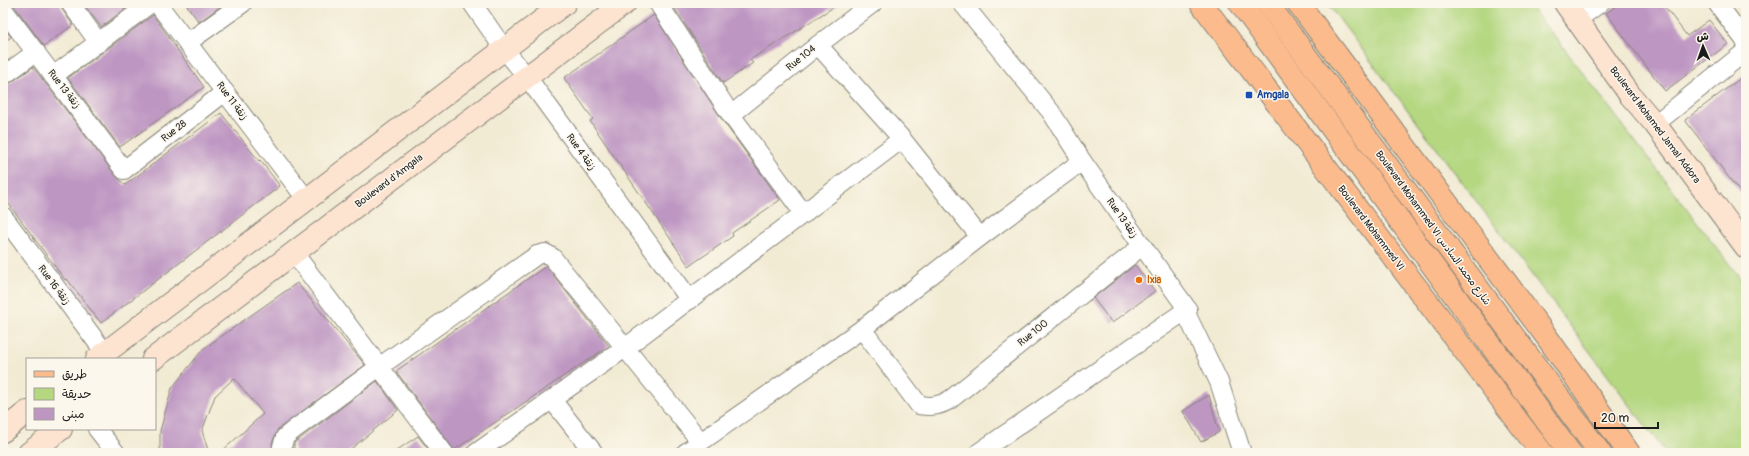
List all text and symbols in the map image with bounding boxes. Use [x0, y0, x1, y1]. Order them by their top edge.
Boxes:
north arrow [1683, 26, 1723, 66]
text: ش [1696, 30, 1709, 43]
street label: Rue 104 [784, 42, 818, 74]
street label: Boulevard Mohamed Jamal Addora [1607, 64, 1703, 186]
street label: Rue 13 زنقة [45, 67, 83, 111]
street label: Rue 11 زنقة [214, 80, 250, 122]
place label: Amgala [1257, 89, 1289, 101]
marker: Amgala [1244, 90, 1254, 100]
street label: Rue 28 [159, 117, 189, 145]
street label: Rue 4 زنقة [564, 131, 598, 173]
street label: Boulevard Mohammed VI شارع محمد السادس [1372, 148, 1493, 308]
street label: Boulevard d'Amgala [353, 151, 426, 210]
street label: Boulevard Mohammed VI [1335, 183, 1407, 273]
street label: Rue 13 زنقة [1104, 196, 1140, 240]
street label: Rue 16 زنقة [35, 263, 73, 307]
place label: Ixia [1147, 274, 1162, 286]
marker: Ixia [1134, 275, 1144, 285]
street label: Rue 100 [1015, 317, 1051, 349]
legend [26, 358, 156, 430]
text: طريق [62, 367, 87, 382]
text: حديقة [62, 387, 91, 402]
scale bar [1595, 404, 1658, 430]
text: مبنى [62, 407, 85, 422]
text: 20 m [1601, 411, 1630, 426]

